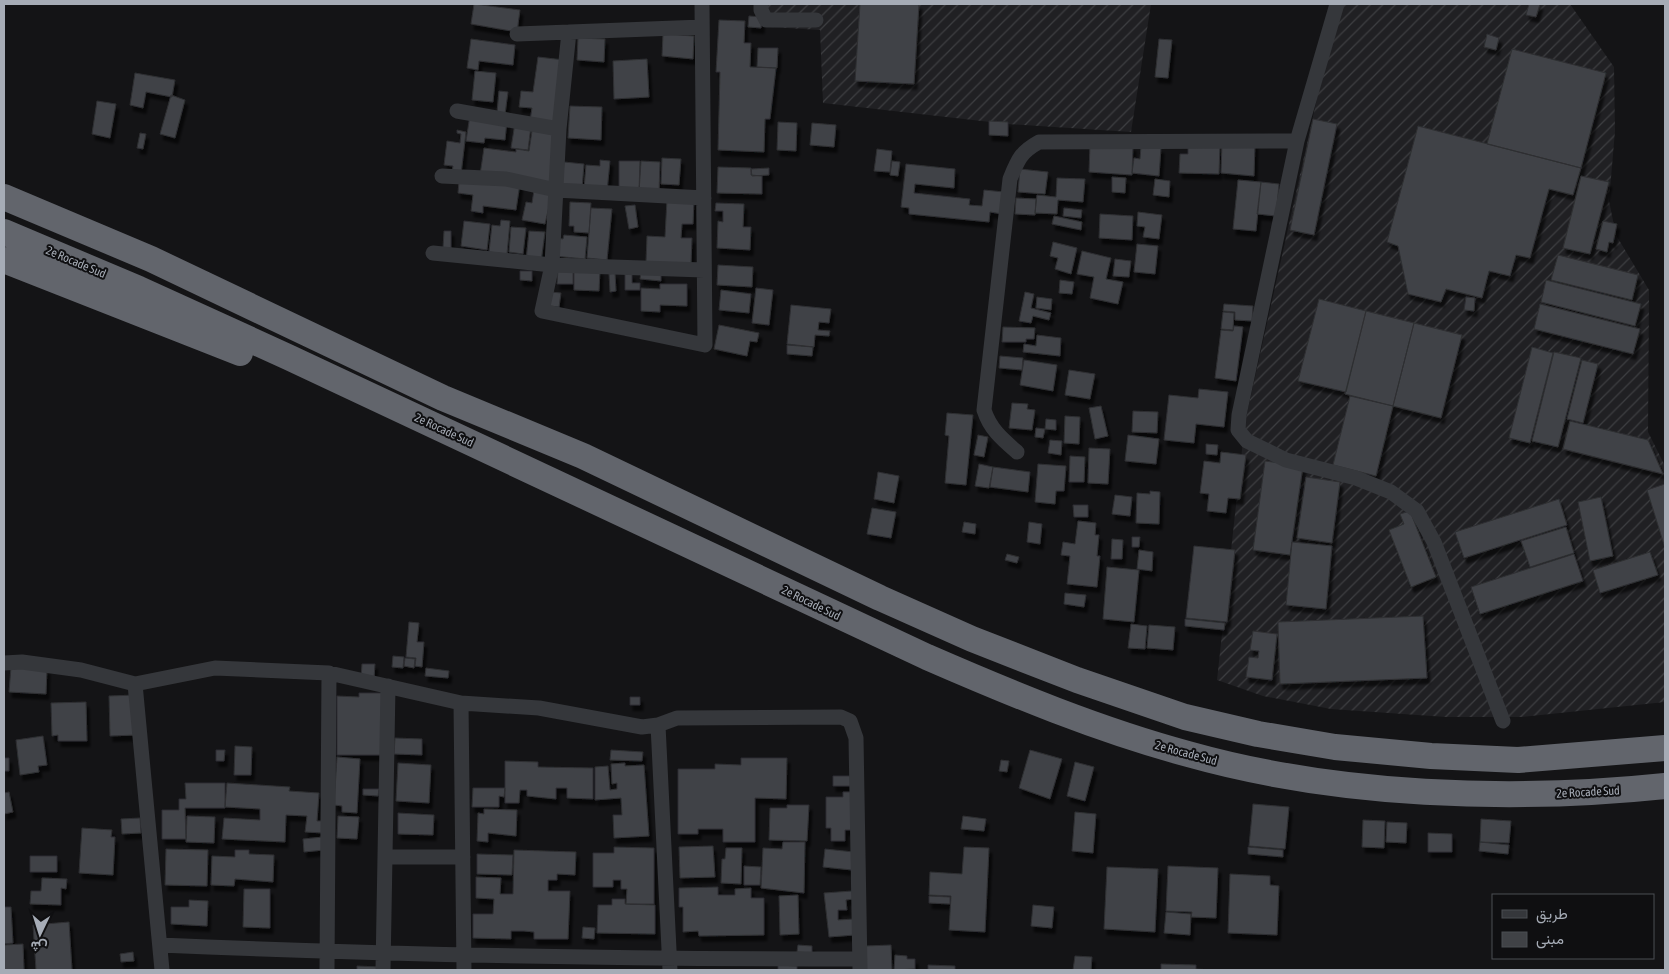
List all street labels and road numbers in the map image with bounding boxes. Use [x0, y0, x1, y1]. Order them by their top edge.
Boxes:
street label: 2e Rocade Sud [44, 243, 108, 281]
street label: 2e Rocade Sud [412, 410, 476, 450]
street label: 2e Rocade Sud [779, 583, 843, 623]
street label: 2e Rocade Sud [1153, 738, 1219, 768]
street label: 2e Rocade Sud [1556, 783, 1620, 801]

